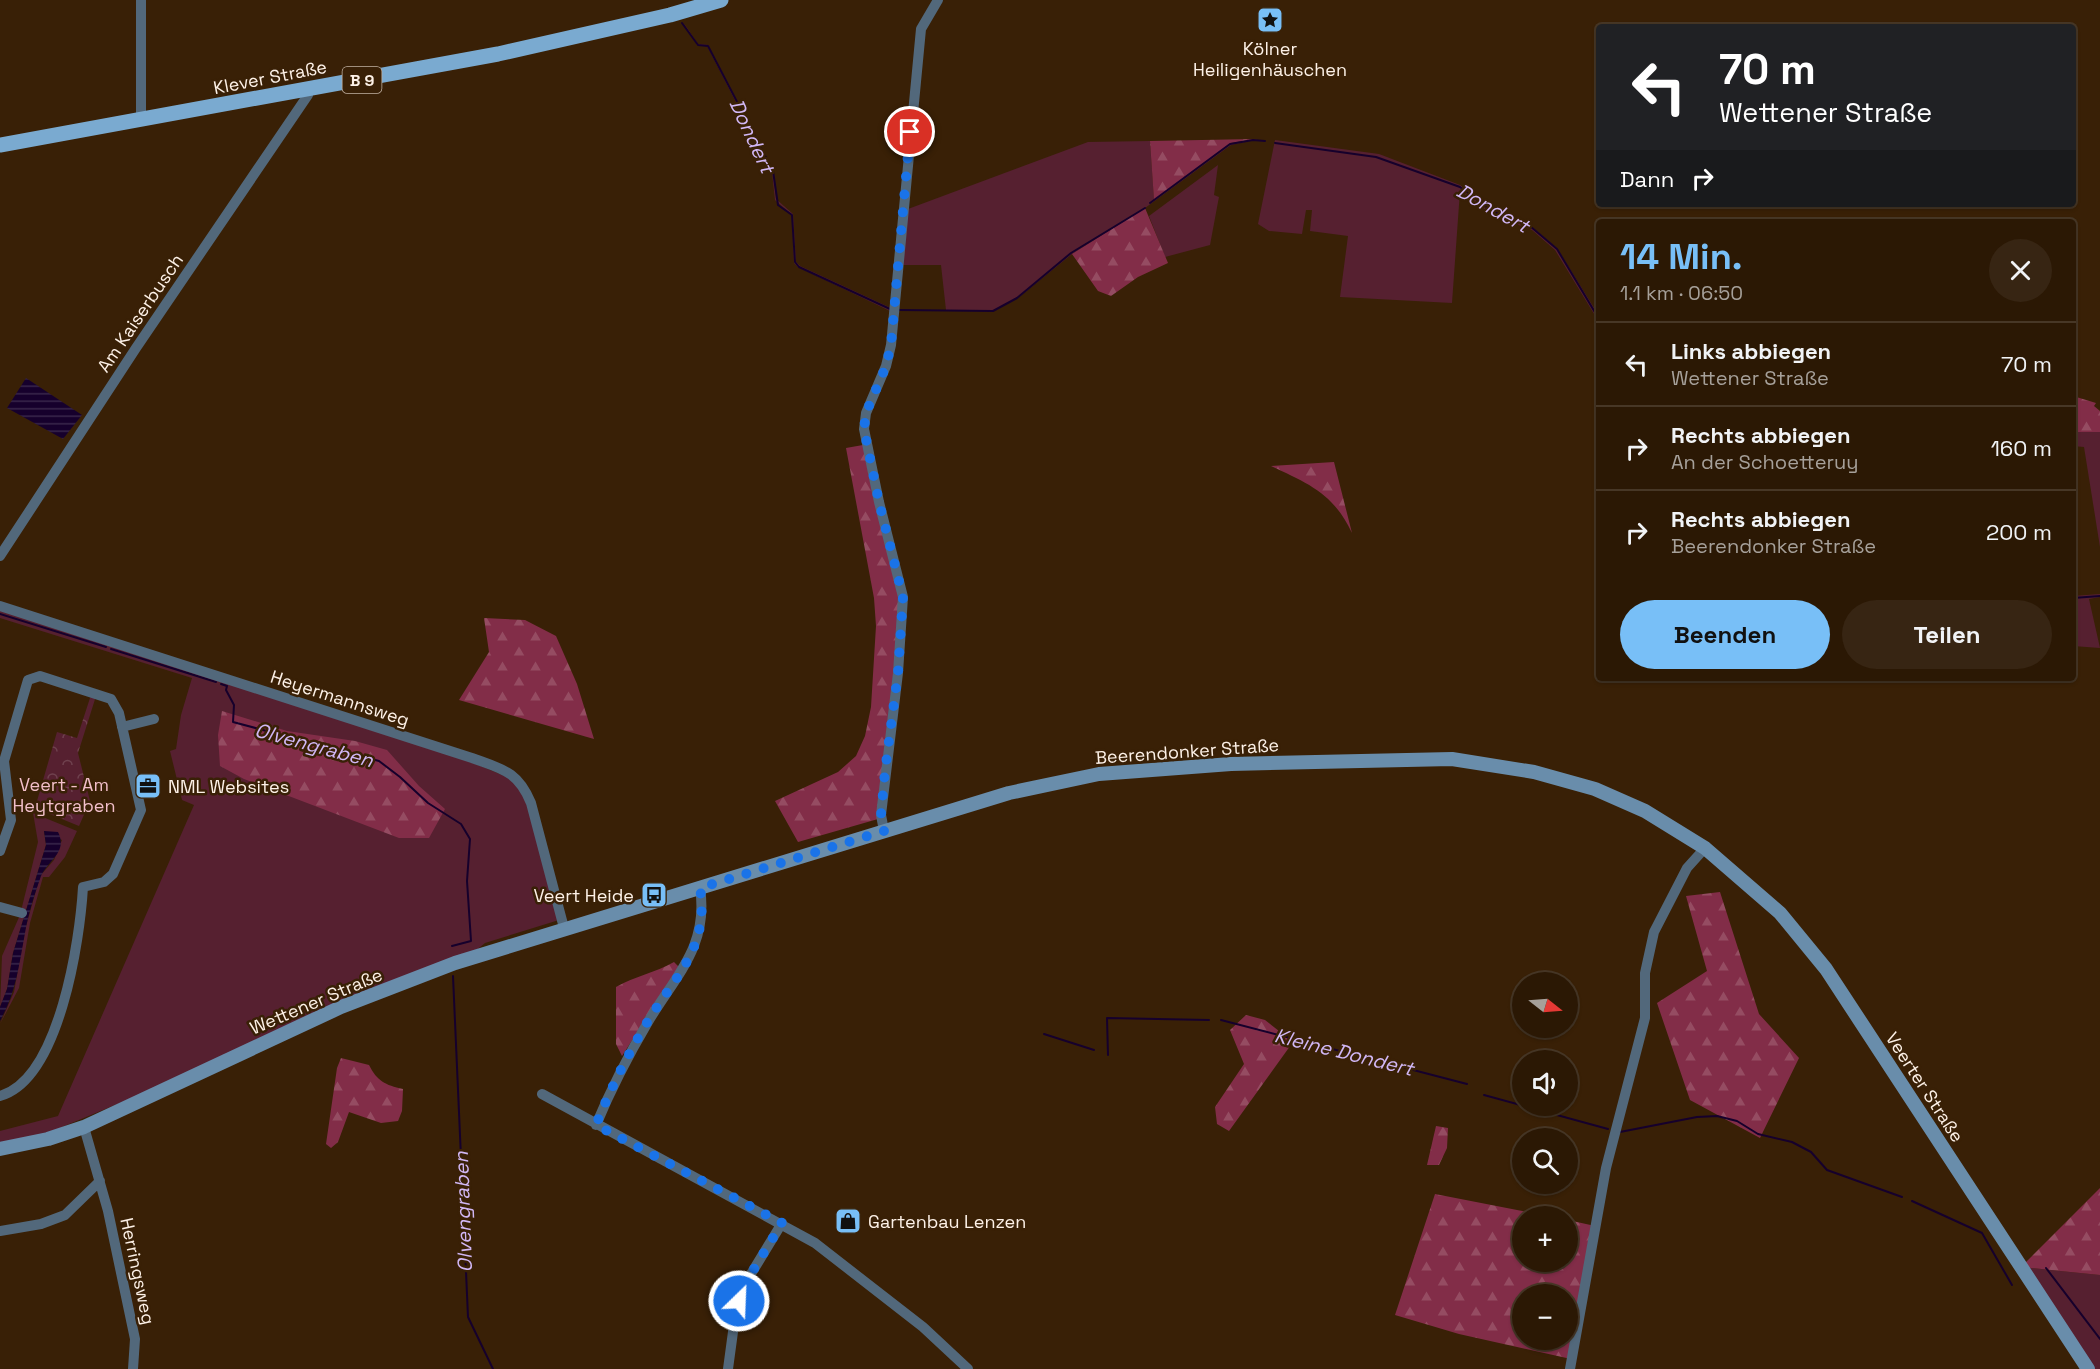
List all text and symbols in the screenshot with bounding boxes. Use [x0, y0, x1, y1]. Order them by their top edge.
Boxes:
place icon: Kölner Heiligenhäuschen [1255, 5, 1285, 35]
place label: Kölner Heiligenhäuschen [1193, 37, 1347, 81]
text: 70 m [1719, 43, 1816, 96]
icon: left [1620, 48, 1698, 126]
street label: Klever Straße [211, 55, 329, 99]
road number: B 9 [342, 67, 382, 93]
water label: Dondert [723, 95, 781, 179]
text: Wettener Straße [1719, 95, 1932, 130]
pin [884, 106, 935, 157]
icon: arrive [893, 115, 926, 148]
icon: right [1686, 162, 1719, 195]
text: Dann [1620, 165, 1674, 193]
water label: Dondert [1452, 177, 1536, 239]
text: 14 Min. [1620, 234, 1743, 280]
button: close [1989, 239, 2052, 302]
street label: Am Kaiserbusch [92, 249, 188, 377]
text: 1.1 km · 06:50 [1620, 280, 1743, 306]
text: Links abbiegen [1671, 337, 1831, 365]
icon: left [1620, 348, 1653, 381]
text: 70 m [2001, 350, 2052, 378]
text: Wettener Straße [1671, 365, 1829, 391]
text: Rechts abbiegen [1671, 421, 1851, 449]
icon: right [1620, 432, 1653, 465]
text: 160 m [1991, 434, 2052, 462]
text: An der Schoetteruy [1671, 449, 1859, 475]
text: Rechts abbiegen [1671, 505, 1851, 533]
icon: right [1620, 516, 1653, 549]
text: 200 m [1986, 518, 2052, 546]
text: Beerendonker Straße [1671, 533, 1876, 559]
button: Beenden [1620, 600, 1830, 669]
button: Teilen [1842, 600, 2052, 669]
street label: Heyermannsweg [268, 665, 412, 731]
water label: Olvengraben [252, 717, 377, 773]
street label: Beerendonker Straße [1094, 733, 1280, 769]
office icon: NML Websites [133, 771, 163, 801]
park label: Veert - Am Heytgraben [12, 773, 116, 817]
place label: NML Websites [168, 775, 289, 798]
bus stop icon: Veert Heide [639, 880, 669, 910]
place label: Veert Heide [533, 884, 634, 907]
street label: Wettener Straße [246, 963, 386, 1039]
north arrow [1512, 972, 1578, 1038]
map controls [1512, 972, 1578, 1350]
water label: Kleine Dondert [1272, 1022, 1418, 1082]
street label: Veerter Straße [1881, 1028, 1969, 1146]
button: sound [1512, 1050, 1578, 1116]
button: search [1512, 1128, 1578, 1194]
water label: Olvengraben [448, 1150, 478, 1273]
shop icon: Gartenbau Lenzen [833, 1206, 863, 1236]
button: + [1512, 1206, 1578, 1272]
place label: Gartenbau Lenzen [868, 1210, 1026, 1233]
street label: Herringsweg [115, 1215, 161, 1327]
position arrow [707, 1269, 771, 1333]
button: − [1512, 1284, 1578, 1350]

